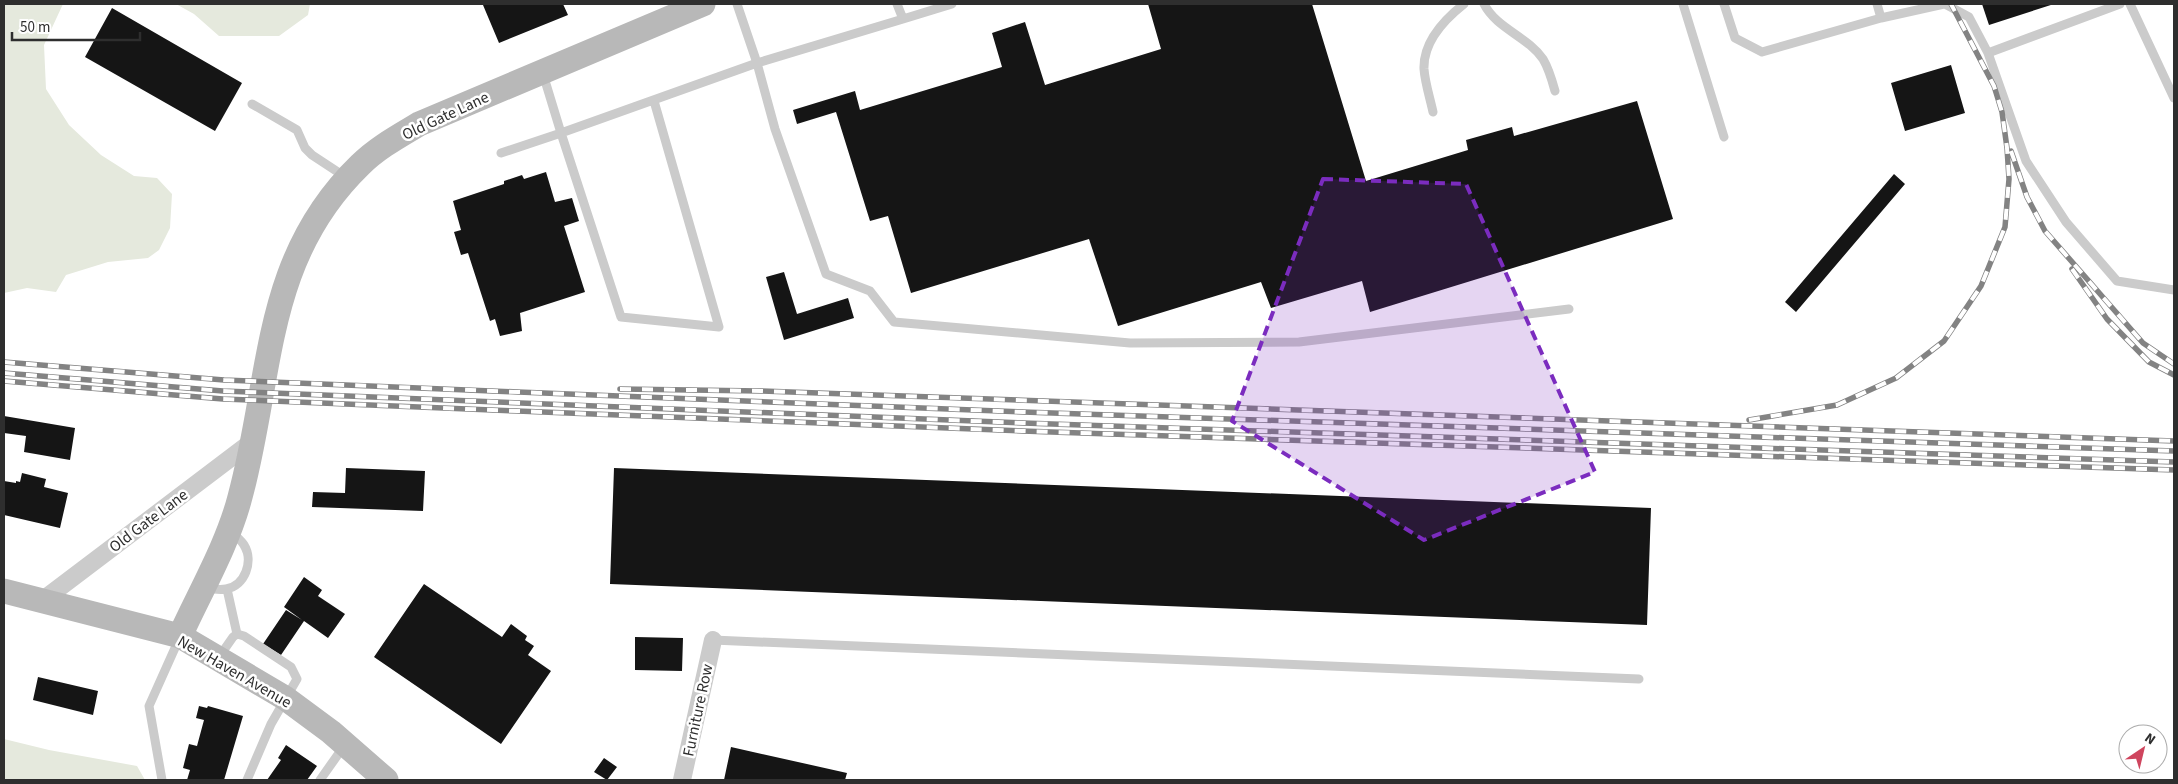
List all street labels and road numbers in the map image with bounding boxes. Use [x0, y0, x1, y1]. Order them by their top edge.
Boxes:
street label: Old Gate Lane [398, 86, 492, 146]
street label: Old Gate Lane [105, 484, 193, 558]
street label: New Haven Avenue [173, 630, 296, 713]
street label: Furniture Row [677, 661, 719, 759]

